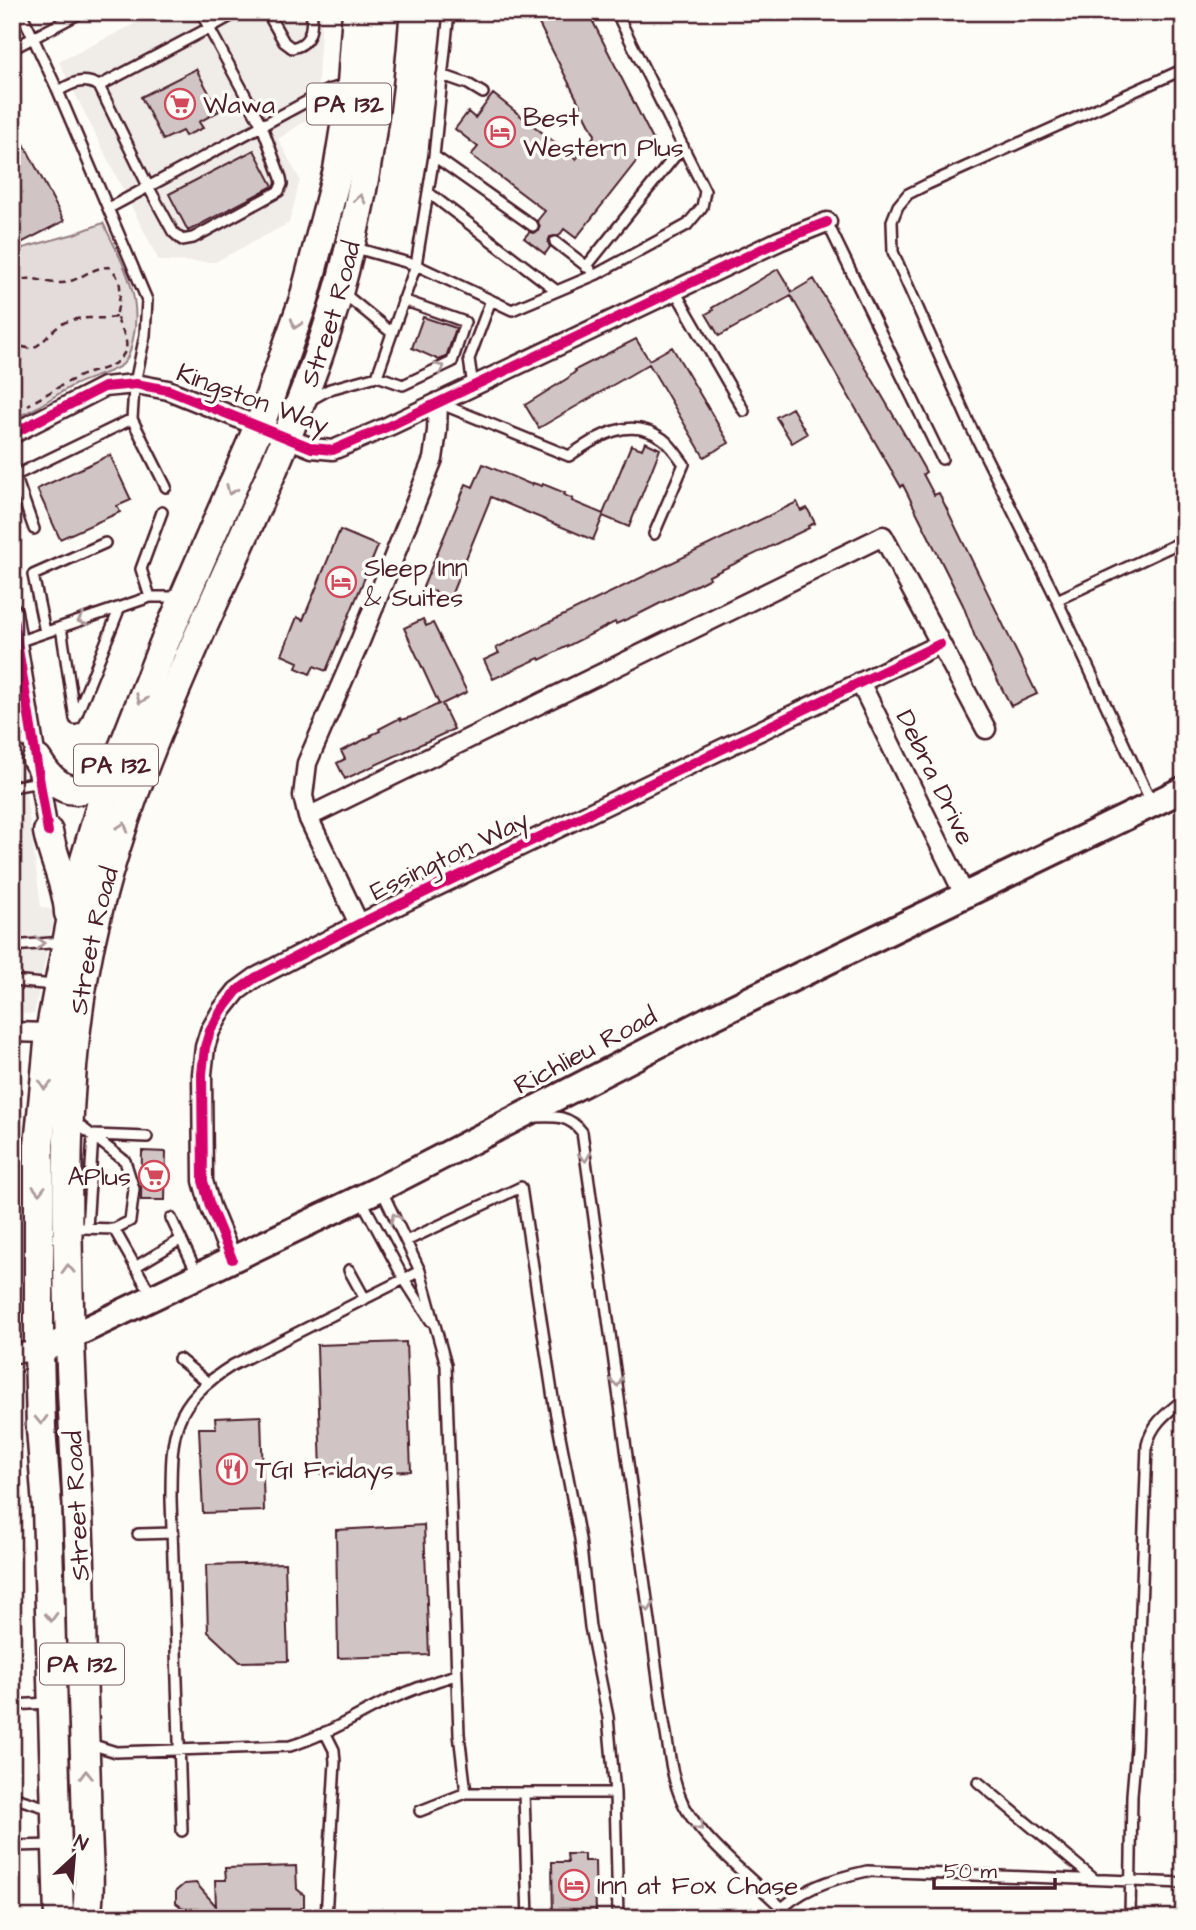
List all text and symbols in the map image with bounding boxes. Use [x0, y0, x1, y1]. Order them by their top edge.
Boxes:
road number: PA 132 [307, 84, 391, 124]
supermarket icon: Wawa [163, 87, 197, 121]
place label: Wawa [203, 87, 275, 123]
place label: Best Western Plus [523, 100, 684, 166]
hotel icon: Best Western Plus [483, 115, 517, 149]
one-way arrow [352, 193, 367, 205]
street label: Street Road [291, 237, 370, 392]
one-way arrow [290, 317, 304, 329]
street label: Kingston Way [171, 355, 334, 445]
one-way arrow [433, 362, 445, 376]
one-way arrow [225, 483, 239, 495]
place label: Sleep Inn & Suites [364, 550, 468, 616]
hotel icon: Sleep Inn & Suites [324, 565, 358, 599]
one-way arrow [77, 612, 89, 626]
one-way arrow [136, 692, 150, 704]
street label: Debra Drive [887, 704, 983, 851]
road number: PA 132 [74, 744, 158, 786]
street label: Essington Way [364, 802, 536, 912]
one-way arrow [115, 821, 129, 834]
street label: Street Road [61, 863, 128, 1017]
one-way arrow [35, 936, 46, 951]
street label: Richlieu Road [508, 998, 663, 1104]
one-way arrow [37, 1079, 52, 1090]
one-way arrow [578, 1151, 593, 1163]
place label: APlus [67, 1159, 131, 1195]
supermarket icon: APlus [137, 1159, 171, 1193]
one-way arrow [31, 1185, 47, 1195]
one-way arrow [389, 1213, 403, 1226]
one-way arrow [60, 1263, 75, 1274]
one-way arrow [609, 1376, 624, 1388]
one-way arrow [34, 1415, 49, 1426]
street label: Street Road [55, 1430, 99, 1582]
restaurant icon: TGI Fridays [215, 1452, 249, 1486]
place label: TGI Fridays [255, 1452, 394, 1490]
one-way arrow [641, 1601, 656, 1613]
one-way arrow [43, 1611, 58, 1622]
road number: PA 132 [40, 1644, 124, 1684]
one-way arrow [78, 1769, 94, 1780]
one-way arrow [691, 1818, 703, 1831]
north arrow [38, 1822, 108, 1892]
text: N [70, 1828, 92, 1858]
scale bar [934, 1846, 1054, 1890]
text: 50 m [944, 1857, 998, 1886]
hotel icon: Inn at Fox Chase [557, 1868, 591, 1902]
place label: Inn at Fox Chase [597, 1868, 798, 1904]

